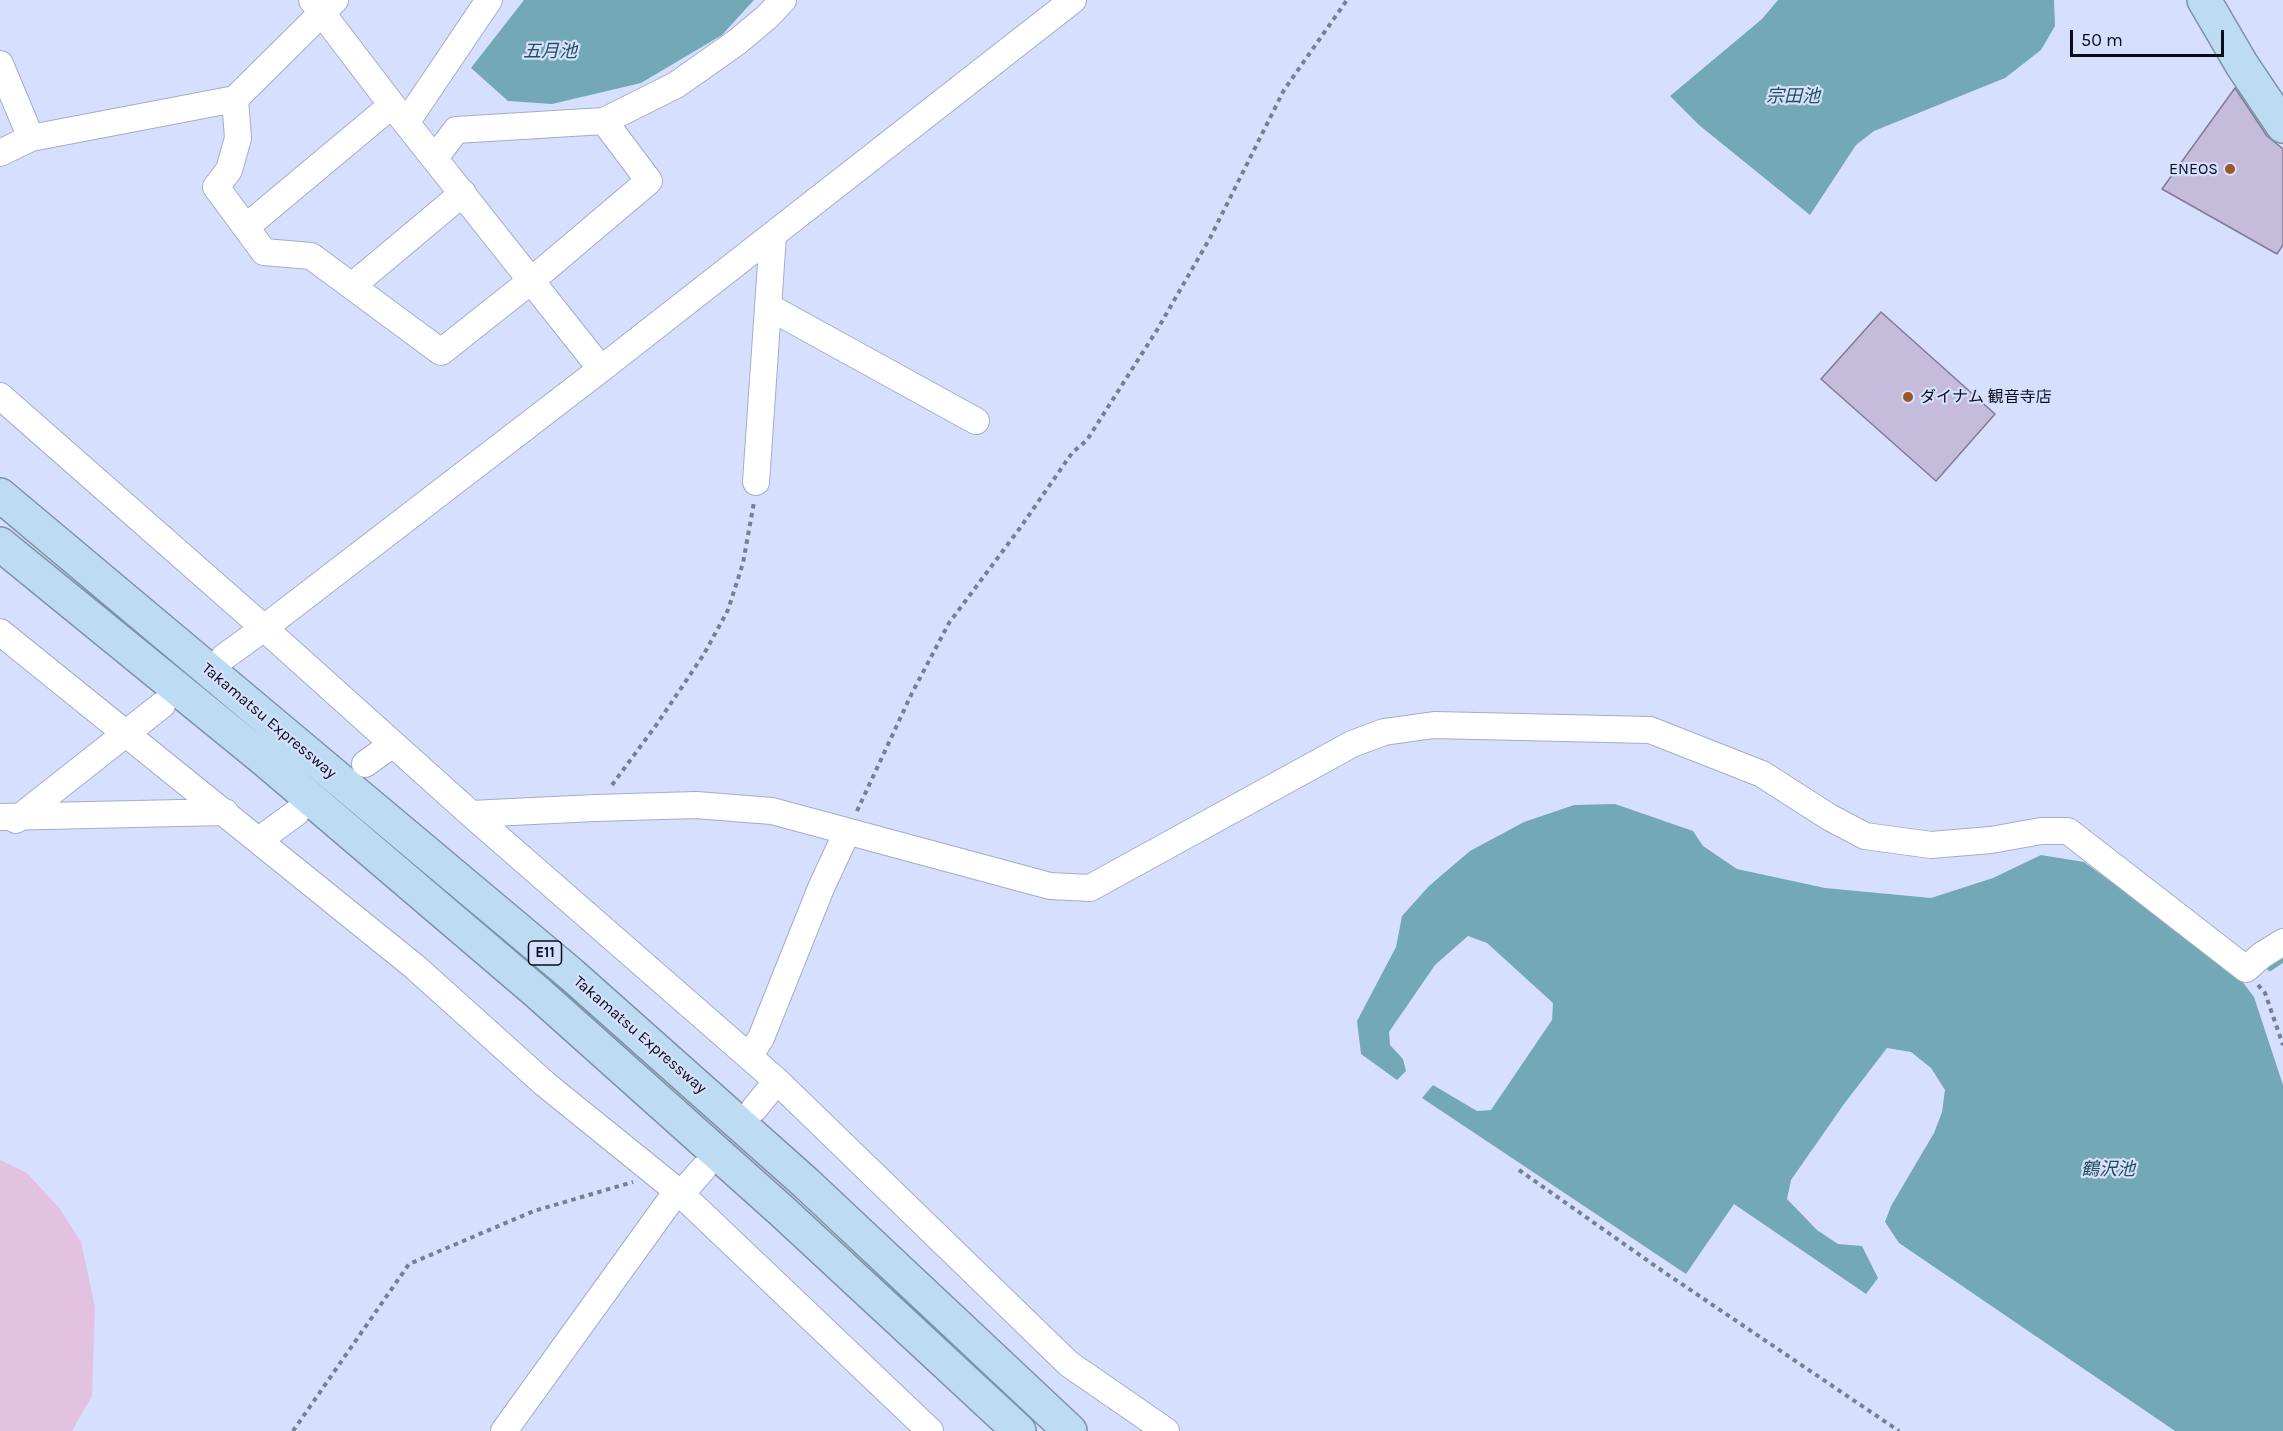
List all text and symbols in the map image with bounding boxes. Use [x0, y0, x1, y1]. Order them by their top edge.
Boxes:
scale bar [2073, 18, 2228, 56]
text: 50 m [2081, 29, 2123, 51]
water label: 五月池 [523, 41, 577, 63]
water label: 宗田池 [1766, 86, 1820, 108]
place label: ENEOS [2169, 159, 2218, 179]
marker: ENEOS [2223, 162, 2237, 176]
place label: ダイナム 観音寺店 [1920, 387, 2052, 407]
marker: ダイナム 観音寺店 [1901, 390, 1915, 404]
street label: Takamatsu Expressway [198, 659, 340, 783]
road number: E11 [528, 941, 562, 965]
street label: Takamatsu Expressway [570, 972, 710, 1098]
water label: 鶴沢池 [2081, 1159, 2135, 1181]

